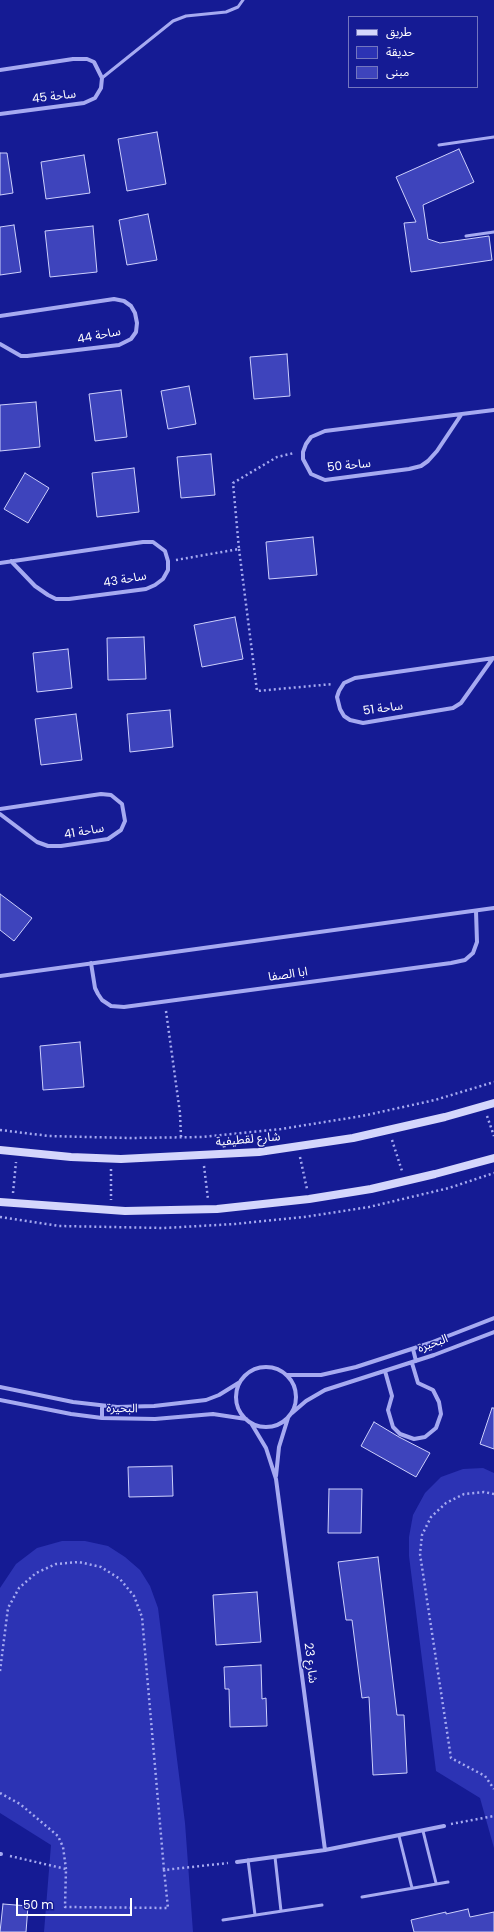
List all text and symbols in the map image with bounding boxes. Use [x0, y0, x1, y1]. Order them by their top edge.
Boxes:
legend [348, 16, 478, 88]
text: طريق [386, 23, 412, 40]
text: حديقة [386, 43, 415, 60]
text: مبنى [386, 63, 409, 80]
street label: ساحة 45 [31, 87, 77, 107]
street label: ساحة 44 [76, 325, 122, 347]
street label: ساحة 50 [326, 457, 372, 475]
street label: ساحة 43 [102, 569, 148, 591]
street label: ساحة 51 [362, 699, 404, 719]
street label: ساحة 41 [63, 821, 105, 843]
street label: ابا الصفا [267, 965, 309, 985]
street label: شارع لقطيفية [215, 1130, 281, 1150]
street label: البحيرة [416, 1332, 450, 1356]
street label: البحيرة [106, 1402, 138, 1416]
street label: شارع 23 [300, 1642, 320, 1684]
scale bar [18, 1890, 134, 1916]
text: 50 m [23, 1896, 54, 1913]

